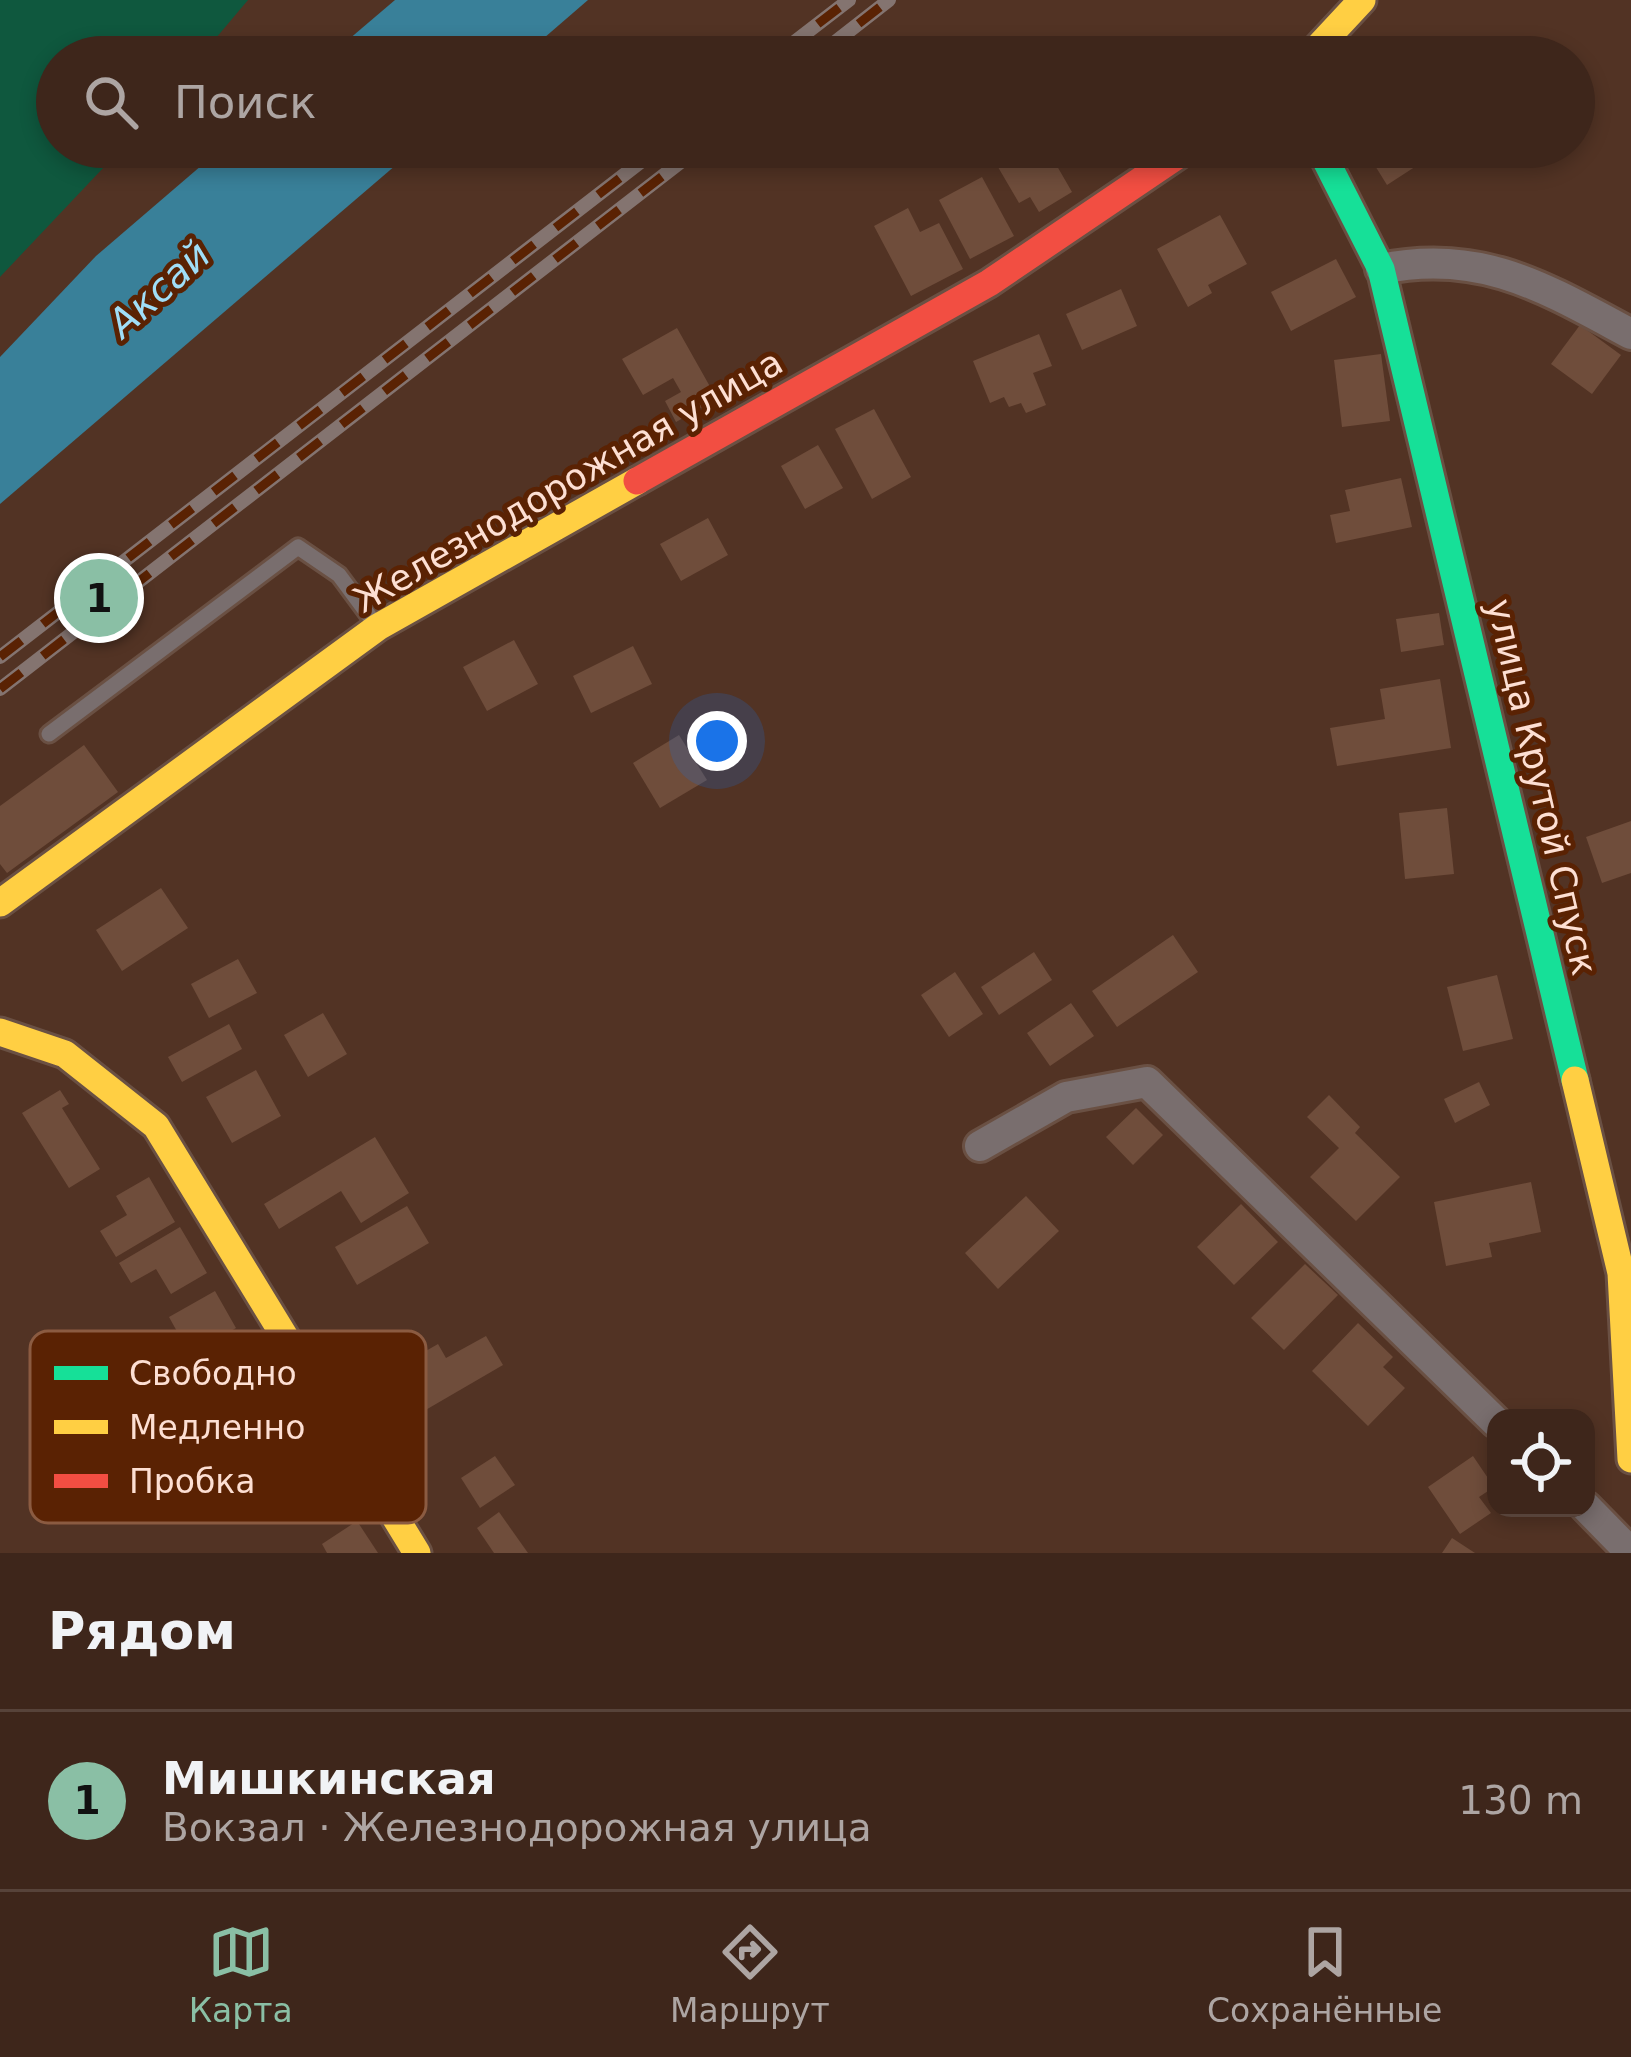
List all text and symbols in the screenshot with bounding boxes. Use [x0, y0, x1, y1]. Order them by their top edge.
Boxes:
search box [36, 36, 1595, 168]
icon: search [78, 69, 144, 135]
text: Поиск [174, 76, 317, 129]
water label: Аксай [97, 232, 219, 348]
street label: Железнодорожная улица [346, 341, 790, 621]
pin: 1 [60, 553, 138, 643]
street label: улица Крутой Спуск [1479, 595, 1605, 979]
your location [687, 711, 747, 771]
legend [30, 1331, 426, 1523]
text: Свободно [129, 1354, 297, 1393]
text: Медленно [129, 1408, 305, 1447]
map controls [1487, 1409, 1595, 1517]
button: locate [1487, 1409, 1595, 1517]
text: Пробка [129, 1462, 255, 1501]
text: Рядом [48, 1602, 236, 1661]
text: Мишкинская [162, 1752, 496, 1805]
text: 1 [73, 1778, 101, 1823]
text: 130 m [1458, 1778, 1583, 1823]
text: Вокзал · Железнодорожная улица [162, 1805, 872, 1850]
tab: Карта [189, 1919, 293, 2030]
tab: Маршрут [670, 1919, 830, 2030]
tab: Сохранённые [1207, 1919, 1442, 2030]

